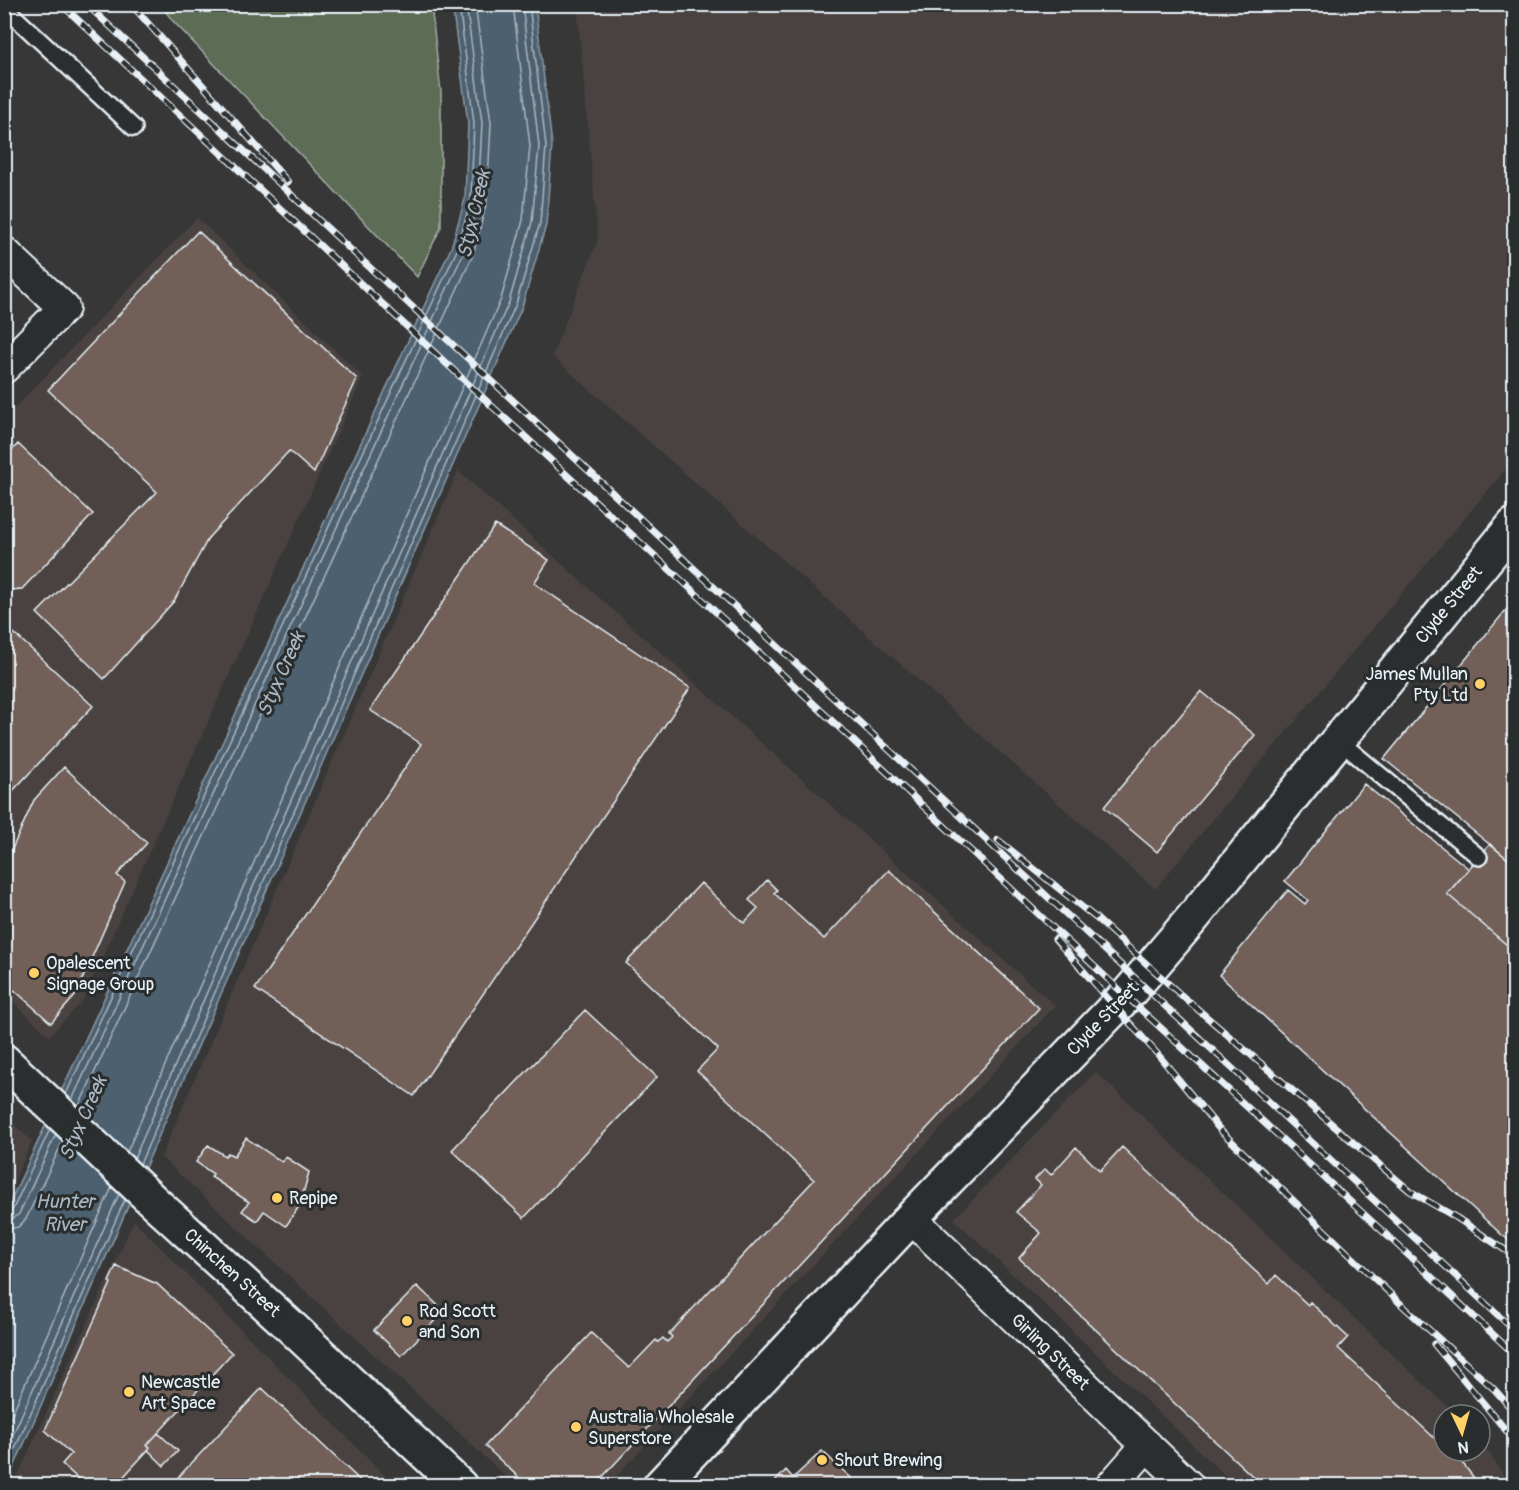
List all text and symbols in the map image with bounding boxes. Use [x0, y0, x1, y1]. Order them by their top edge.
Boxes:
water label: Styx Creek [452, 166, 497, 261]
street label: Clyde Street [1411, 561, 1488, 649]
water label: Styx Creek [251, 626, 311, 720]
place label: James Mullan Pty Ltd [1366, 663, 1468, 707]
marker: James Mullan Pty Ltd [1473, 677, 1487, 691]
place label: Opalescent Signage Group [46, 952, 154, 996]
marker: Opalescent Signage Group [27, 966, 41, 980]
street label: Clyde Street [1062, 977, 1144, 1061]
water label: Styx Creek [53, 1070, 113, 1164]
place label: Repipe [289, 1187, 337, 1210]
water label: Hunter River [36, 1189, 97, 1237]
marker: Repipe [270, 1191, 284, 1205]
street label: Chinchen Street [179, 1224, 286, 1323]
place label: Rod Scott and Son [419, 1300, 496, 1344]
street label: Girling Street [1006, 1309, 1095, 1396]
marker: Rod Scott and Son [400, 1314, 414, 1328]
place label: Newcastle Art Space [141, 1371, 220, 1415]
marker: Newcastle Art Space [122, 1385, 136, 1399]
north arrow [1432, 1403, 1492, 1463]
place label: Australia Wholesale Superstore [588, 1406, 734, 1450]
marker: Australia Wholesale Superstore [569, 1420, 583, 1434]
text: N [1457, 1437, 1469, 1457]
place label: Shout Brewing [834, 1449, 942, 1472]
marker: Shout Brewing [815, 1453, 829, 1467]

